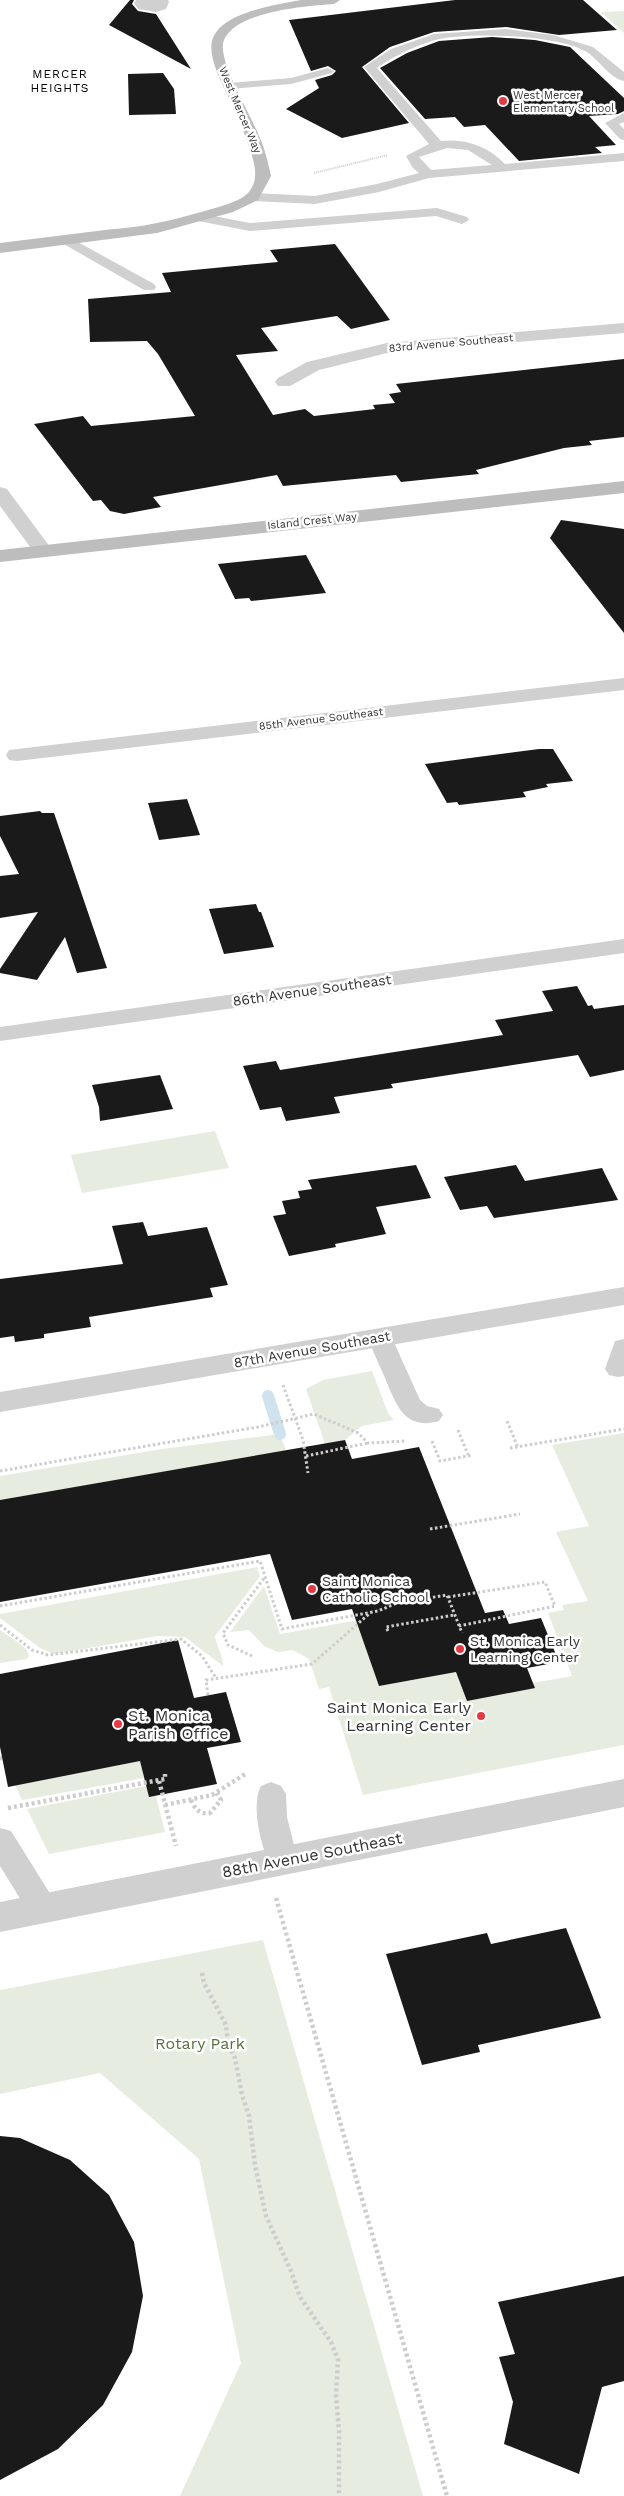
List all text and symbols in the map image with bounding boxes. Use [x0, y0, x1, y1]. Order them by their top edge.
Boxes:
street label: West Mercer Way [216, 65, 264, 155]
district label: MERCER HEIGHTS [30, 67, 90, 95]
place label: West Mercer Elementary School [513, 89, 615, 115]
marker: West Mercer Elementary School [497, 95, 509, 107]
street label: 83rd Avenue Southeast [388, 331, 514, 355]
street label: Island Crest Way [267, 510, 358, 532]
street label: 85th Avenue Southeast [258, 705, 384, 733]
street label: 86th Avenue Southeast [232, 971, 392, 1009]
street label: 87th Avenue Southeast [232, 1327, 392, 1371]
place label: Saint Monica Catholic School [322, 1573, 430, 1605]
marker: Saint Monica Catholic School [306, 1583, 318, 1595]
place label: St. Monica Early Learning Center [470, 1633, 581, 1665]
marker: St. Monica Early Learning Center [454, 1643, 466, 1655]
place label: Saint Monica Early Learning Center [327, 1698, 472, 1735]
place label: St. Monica Parish Office [128, 1706, 228, 1743]
marker: Saint Monica Early Learning Center [475, 1710, 487, 1722]
marker: St. Monica Parish Office [112, 1718, 124, 1730]
street label: 88th Avenue Southeast [220, 1828, 404, 1882]
park label: Rotary Park [155, 2034, 245, 2053]

